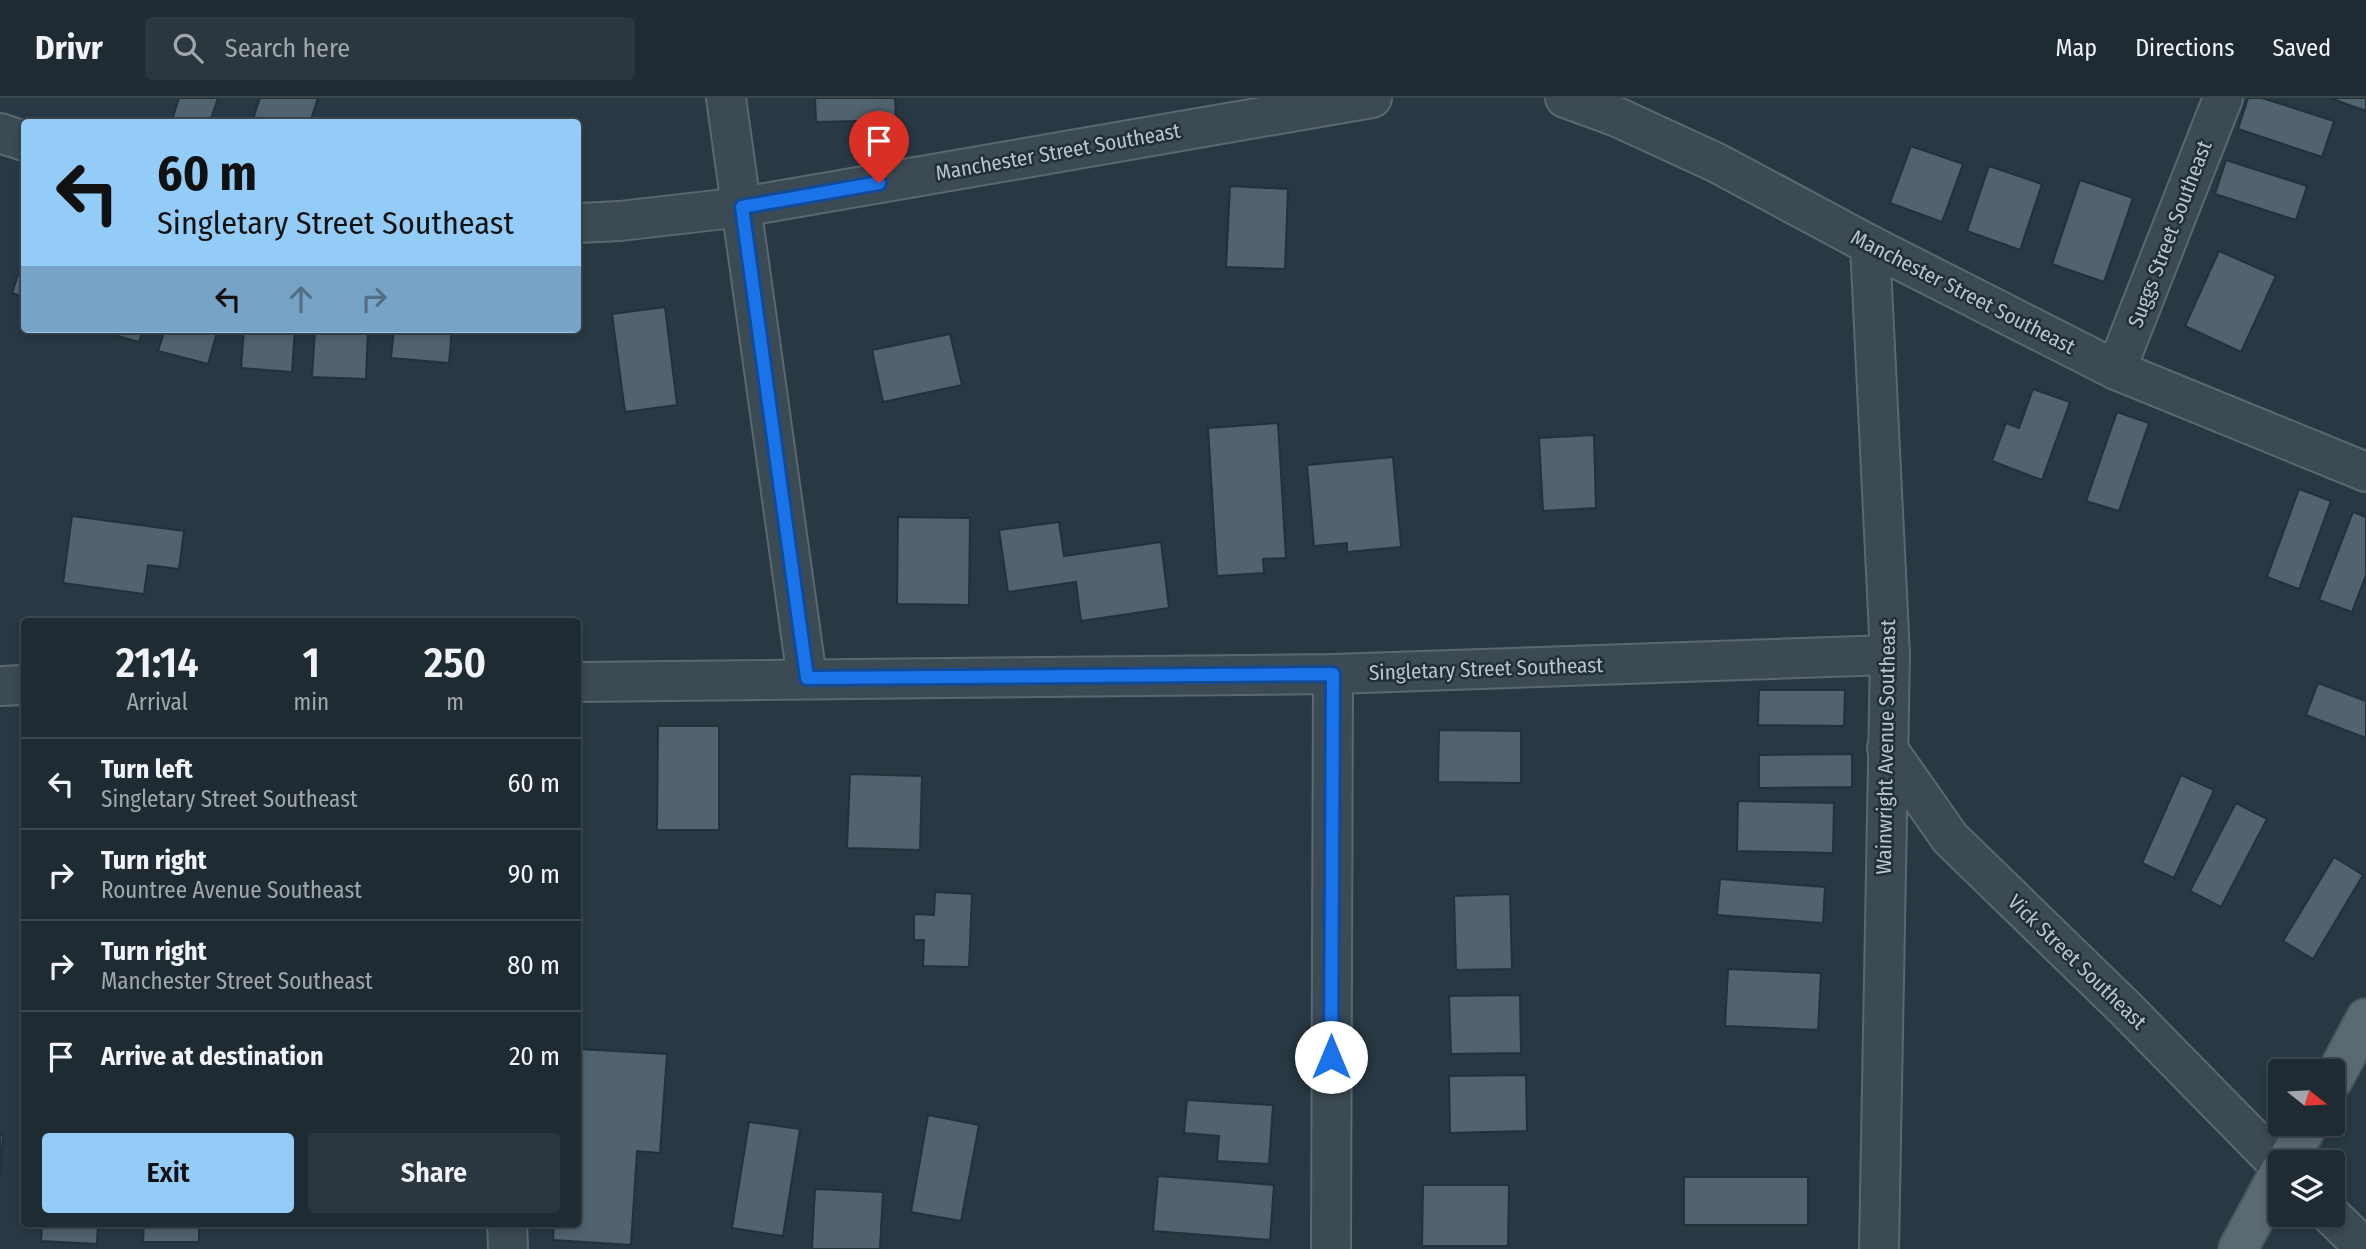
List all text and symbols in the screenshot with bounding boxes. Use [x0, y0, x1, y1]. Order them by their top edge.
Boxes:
search box [145, 17, 635, 80]
text: Drivr [35, 28, 103, 68]
icon: search [169, 29, 207, 67]
text: Search here [225, 33, 350, 64]
text: Map [2056, 34, 2097, 62]
text: Directions [2135, 34, 2234, 62]
text: Saved [2272, 34, 2331, 62]
pin [849, 111, 909, 183]
street label: Manchester Street Southeast [934, 118, 1182, 186]
icon: arrive [860, 122, 898, 160]
street label: Suggs Street Southeast [2122, 137, 2218, 331]
text: 60 m [157, 144, 257, 203]
icon: left [42, 147, 133, 238]
text: Singletary Street Southeast [157, 204, 514, 242]
street label: Manchester Street Southeast [1847, 224, 2079, 360]
icon: left [209, 280, 247, 318]
icon: ahead [282, 280, 320, 318]
icon: right [355, 280, 393, 318]
street label: Wainwright Avenue Southeast [1871, 619, 1901, 875]
text: 21:14 [116, 638, 199, 688]
text: 1 [303, 638, 320, 688]
text: 250 [424, 638, 486, 688]
street label: Singletary Street Southeast [1369, 652, 1604, 686]
text: Arrival [127, 688, 188, 716]
text: min [293, 688, 329, 716]
text: m [446, 688, 464, 716]
text: Turn left [101, 754, 193, 785]
icon: left [42, 765, 80, 803]
text: 60 m [507, 768, 560, 799]
text: Singletary Street Southeast [101, 785, 358, 813]
text: Turn right [101, 845, 207, 876]
icon: right [42, 856, 80, 894]
text: 90 m [508, 859, 560, 890]
text: Rountree Avenue Southeast [101, 876, 362, 904]
street label: Vick Street Southeast [2002, 889, 2152, 1035]
text: Turn right [101, 936, 207, 967]
icon: right [42, 947, 80, 985]
text: 80 m [507, 950, 560, 981]
text: Manchester Street Southeast [101, 967, 373, 995]
position arrow [1294, 1020, 1368, 1094]
icon: arrive [42, 1038, 80, 1076]
text: Arrive at destination [101, 1041, 324, 1072]
text: 20 m [509, 1041, 560, 1072]
north arrow [2268, 1059, 2345, 1136]
map controls [2268, 1059, 2345, 1227]
button: Exit [42, 1133, 294, 1213]
button: Share [308, 1133, 560, 1213]
button: layers [2268, 1150, 2345, 1227]

